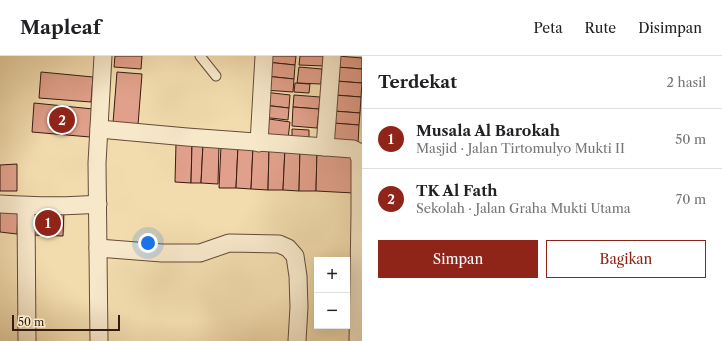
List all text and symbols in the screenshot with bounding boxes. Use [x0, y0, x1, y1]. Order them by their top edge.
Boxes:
text: Mapleaf [20, 16, 101, 39]
text: Peta [533, 19, 563, 37]
text: Rute [585, 19, 616, 37]
text: Disimpan [638, 19, 702, 37]
text: Terdekat [378, 72, 457, 92]
text: 2 hasil [667, 74, 706, 90]
pin: 2 [49, 105, 75, 135]
text: Musala Al Barokah [416, 121, 560, 140]
text: 1 [388, 131, 394, 147]
text: 50 m [675, 131, 706, 147]
text: Masjid · Jalan Tirtomulyo Mukti II [416, 140, 625, 156]
text: TK Al Fath [416, 181, 498, 200]
text: 2 [387, 191, 395, 207]
text: 70 m [676, 191, 706, 207]
text: Sekolah · Jalan Graha Mukti Utama [416, 200, 631, 216]
pin: 1 [35, 208, 61, 238]
your location [138, 233, 158, 253]
button: Simpan [378, 240, 538, 278]
button: Bagikan [546, 240, 706, 278]
map controls [314, 257, 350, 329]
button: + [314, 257, 350, 293]
button: − [314, 293, 350, 329]
scale bar [12, 313, 120, 332]
text: 50 m [18, 315, 44, 329]

